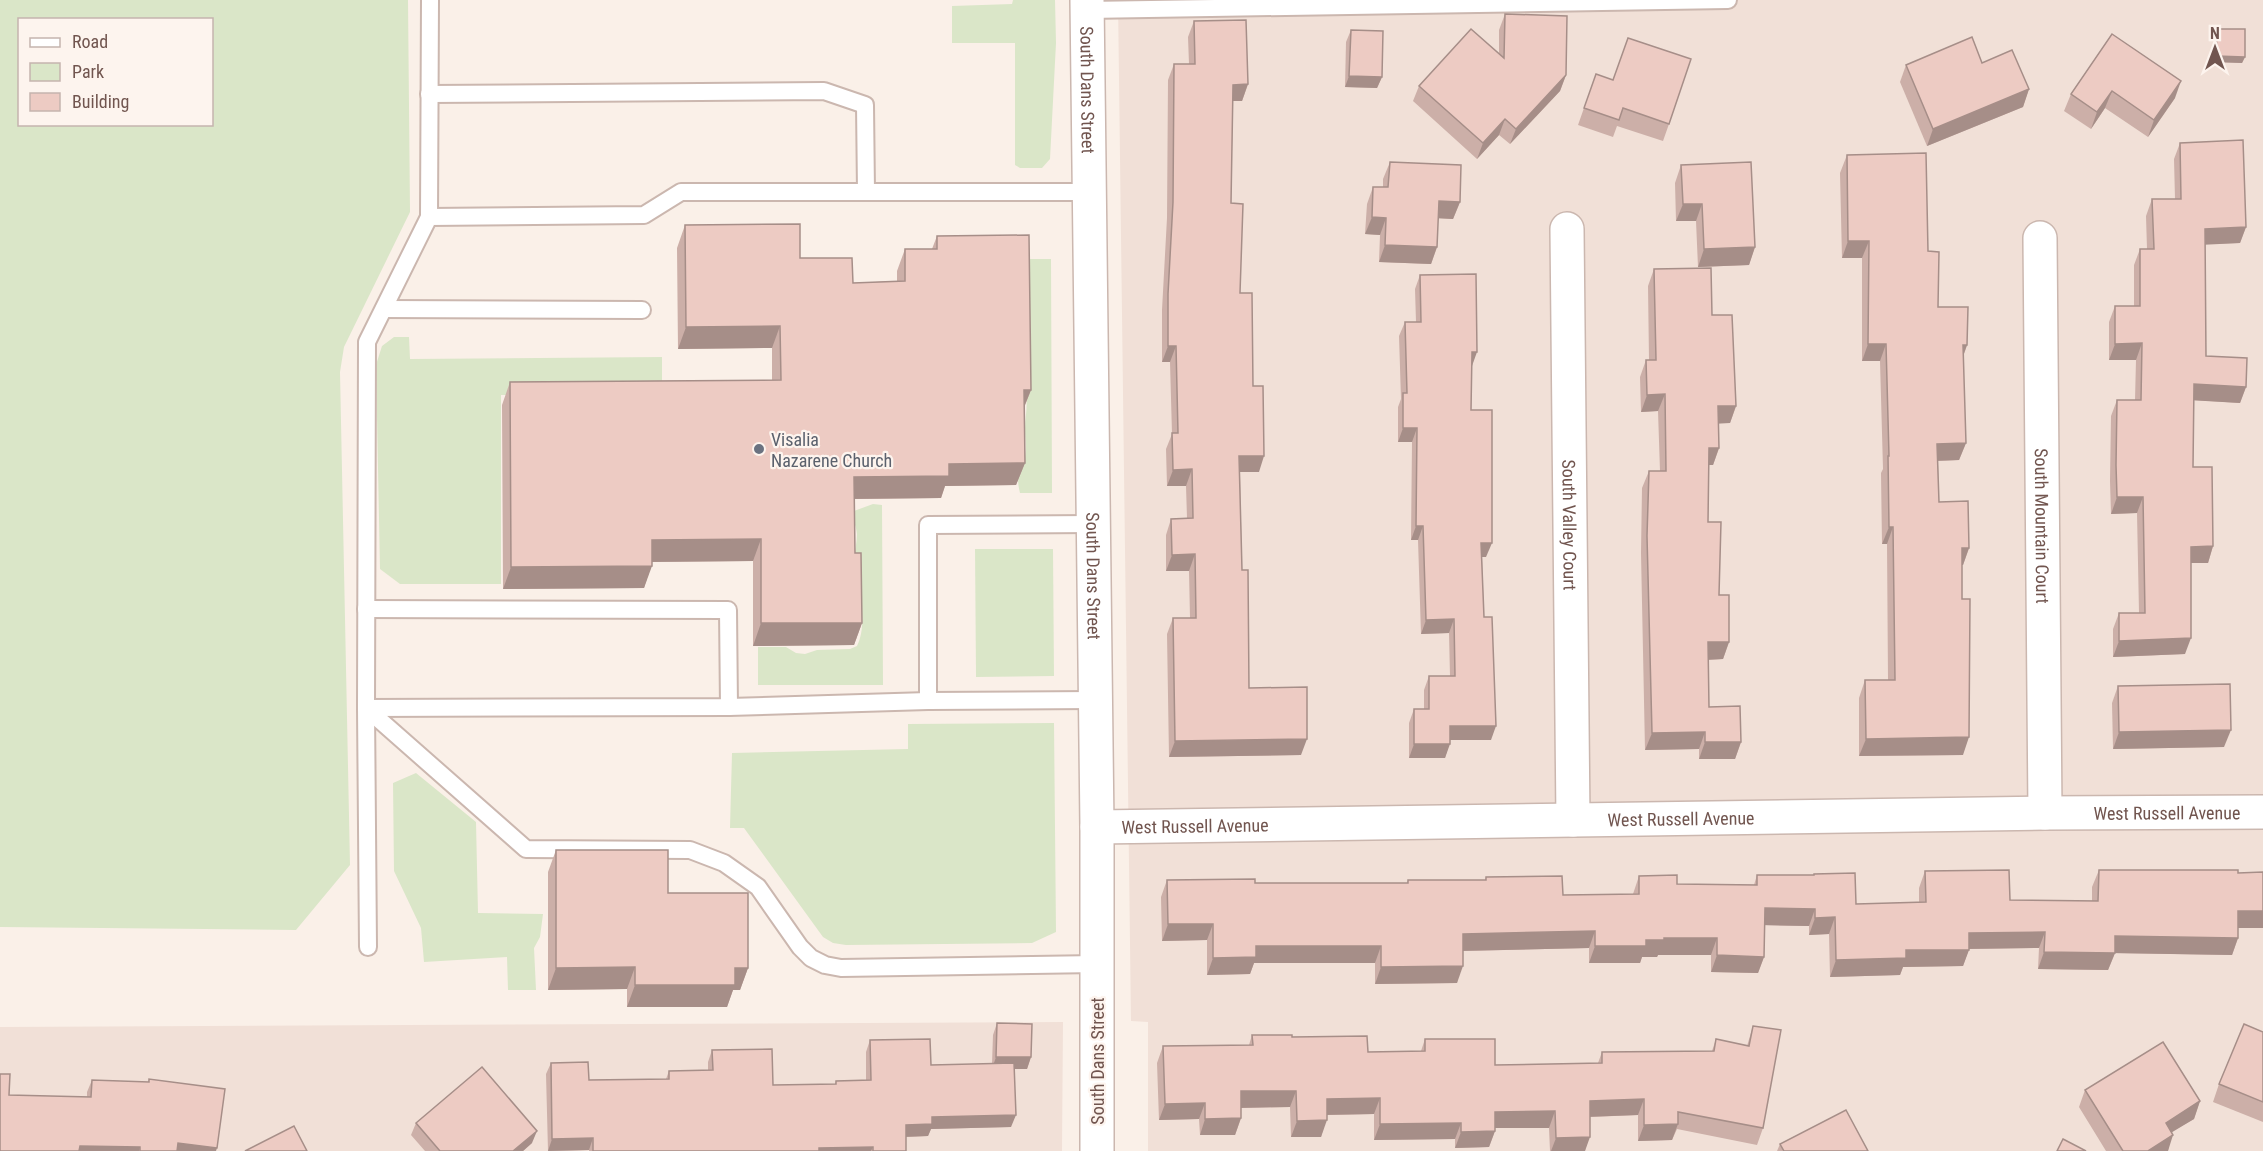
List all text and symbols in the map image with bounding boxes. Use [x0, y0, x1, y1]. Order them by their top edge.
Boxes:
legend [18, 18, 213, 126]
north arrow [2185, 18, 2245, 78]
text: N [2210, 24, 2220, 43]
street label: South Dans Street [1077, 26, 1099, 154]
text: Road [72, 31, 108, 52]
text: Park [72, 61, 104, 82]
text: Building [72, 91, 129, 112]
place label: Visalia Nazarene Church [771, 429, 892, 471]
marker: Visalia Nazarene Church [752, 442, 766, 456]
street label: South Mountain Court [2031, 448, 2054, 604]
street label: South Valley Court [1559, 459, 1581, 591]
street label: South Dans Street [1083, 512, 1105, 640]
street label: West Russell Avenue [2093, 802, 2240, 823]
street label: West Russell Avenue [1607, 807, 1755, 830]
street label: West Russell Avenue [1121, 814, 1269, 837]
street label: South Dans Street [1087, 997, 1108, 1125]

